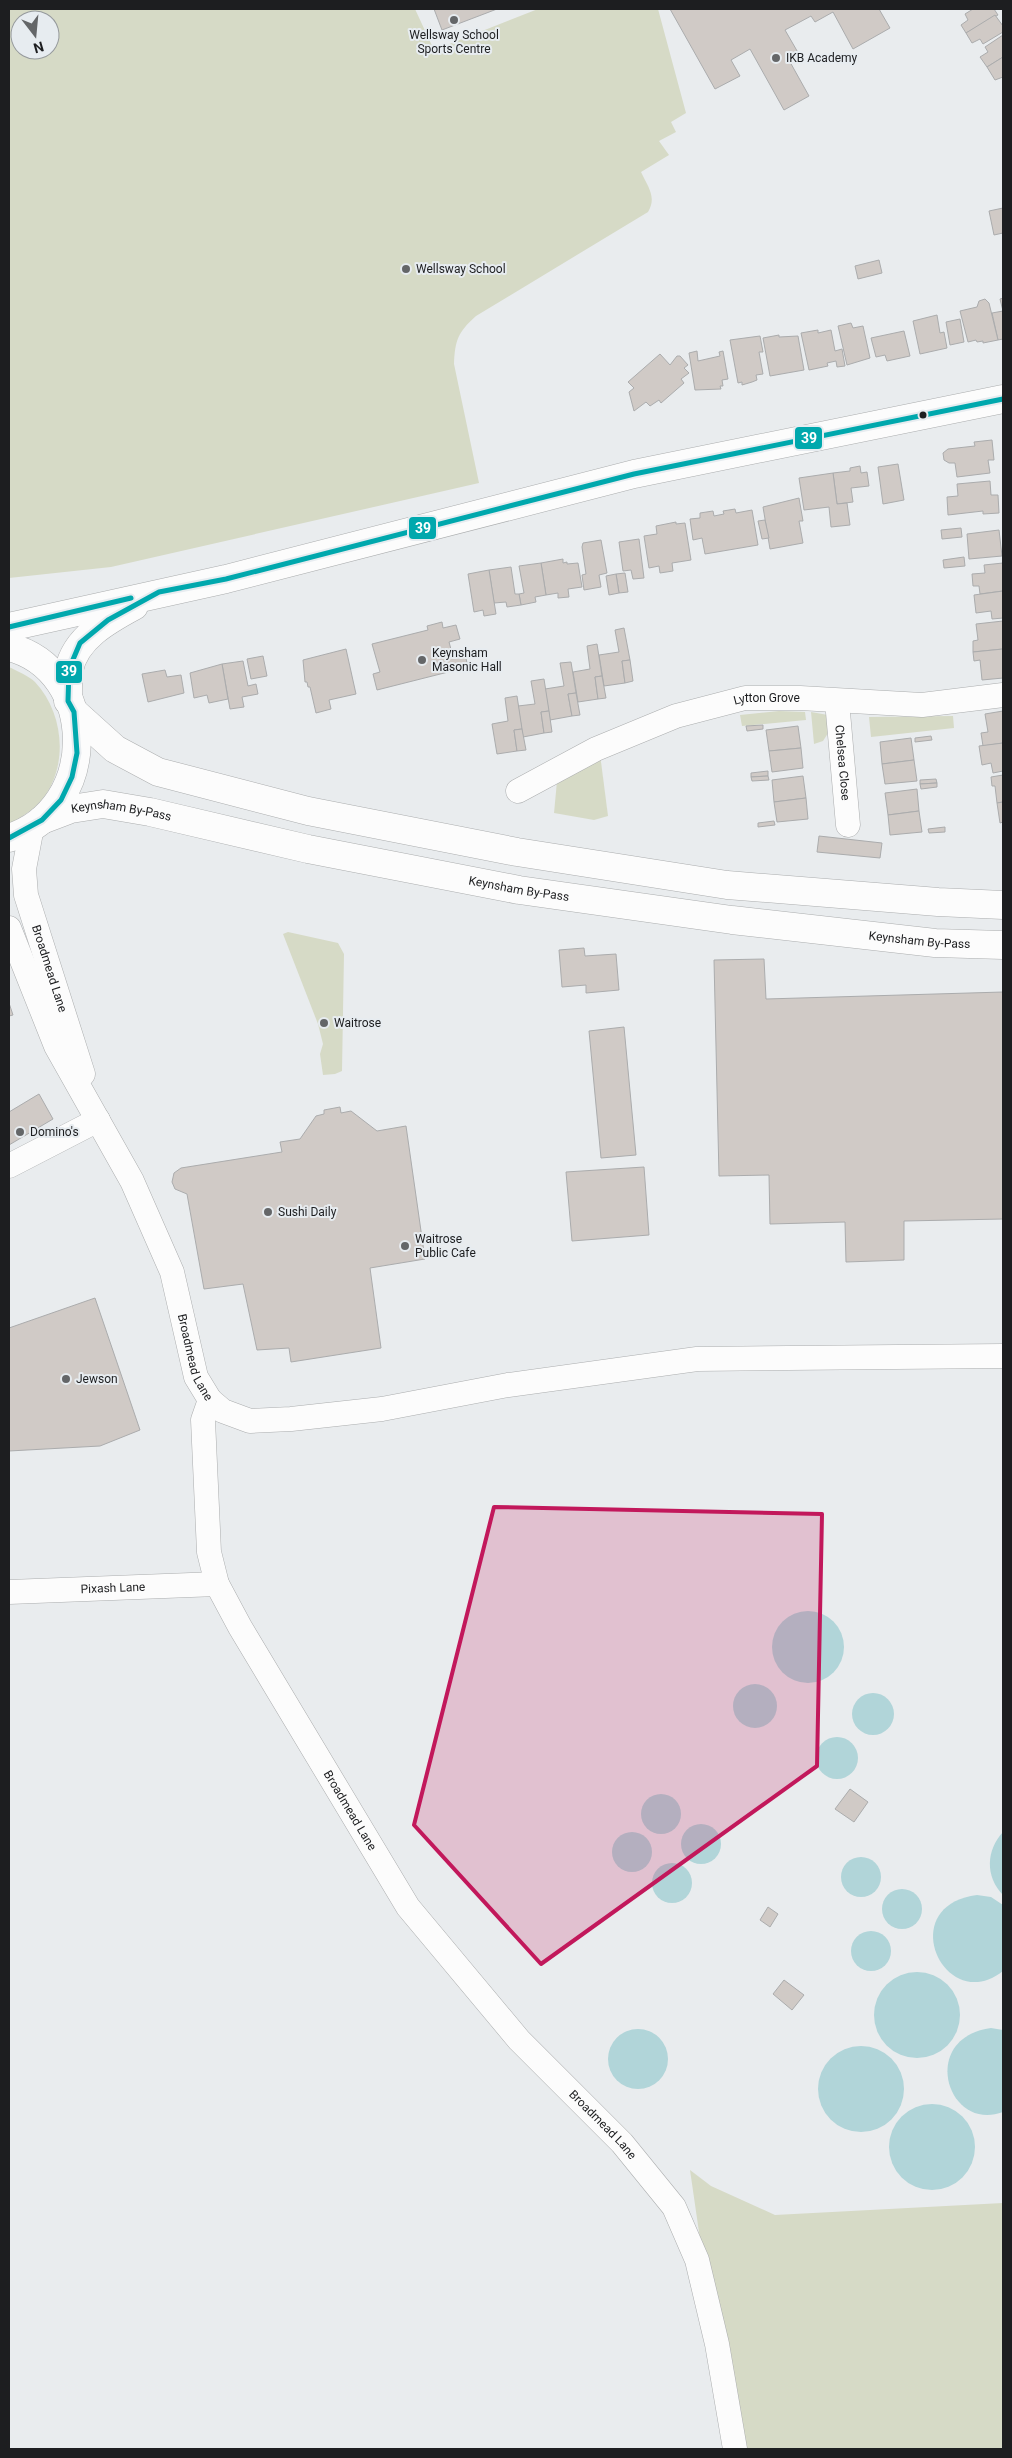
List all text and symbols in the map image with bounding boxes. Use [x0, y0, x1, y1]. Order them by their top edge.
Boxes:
north arrow [10, 10, 60, 60]
marker: Wellsway School Sports Centre [448, 14, 460, 26]
place label: Wellsway School Sports Centre [409, 28, 499, 56]
text: N [32, 38, 46, 57]
place label: IKB Academy [786, 51, 858, 65]
marker: IKB Academy [770, 52, 782, 64]
place label: Wellsway School [416, 262, 506, 276]
marker: Wellsway School [400, 263, 412, 275]
unlabelled marker [918, 410, 928, 420]
line badge: 39 [794, 426, 823, 450]
text: 39 [801, 430, 817, 446]
line badge: 39 [408, 516, 437, 540]
text: 39 [415, 520, 431, 536]
place label: Keynsham Masonic Hall [432, 646, 502, 674]
marker: Keynsham Masonic Hall [416, 654, 428, 666]
line badge: 39 [55, 660, 83, 684]
text: 39 [61, 663, 77, 679]
street label: Lytton Grove [732, 691, 800, 708]
street label: Chelsea Close [832, 724, 853, 801]
street label: Keynsham By-Pass [70, 797, 173, 824]
street label: Keynsham By-Pass [467, 873, 570, 904]
street label: Broadmead Lane [29, 923, 70, 1014]
street label: Keynsham By-Pass [868, 929, 970, 951]
place label: Waitrose [334, 1016, 381, 1030]
marker: Waitrose [318, 1017, 330, 1029]
place label: Domino's [30, 1125, 79, 1139]
marker: Domino's [14, 1126, 26, 1138]
place label: Sushi Daily [278, 1205, 337, 1219]
marker: Sushi Daily [262, 1206, 274, 1218]
place label: Waitrose Public Cafe [415, 1232, 476, 1260]
marker: Waitrose Public Cafe [399, 1240, 411, 1252]
street label: Broadmead Lane [175, 1313, 216, 1403]
place label: Jewson [76, 1372, 118, 1386]
marker: Jewson [60, 1373, 72, 1385]
street label: Pixash Lane [80, 1580, 146, 1596]
street label: Broadmead Lane [321, 1768, 379, 1853]
street label: Broadmead Lane [566, 2087, 639, 2162]

